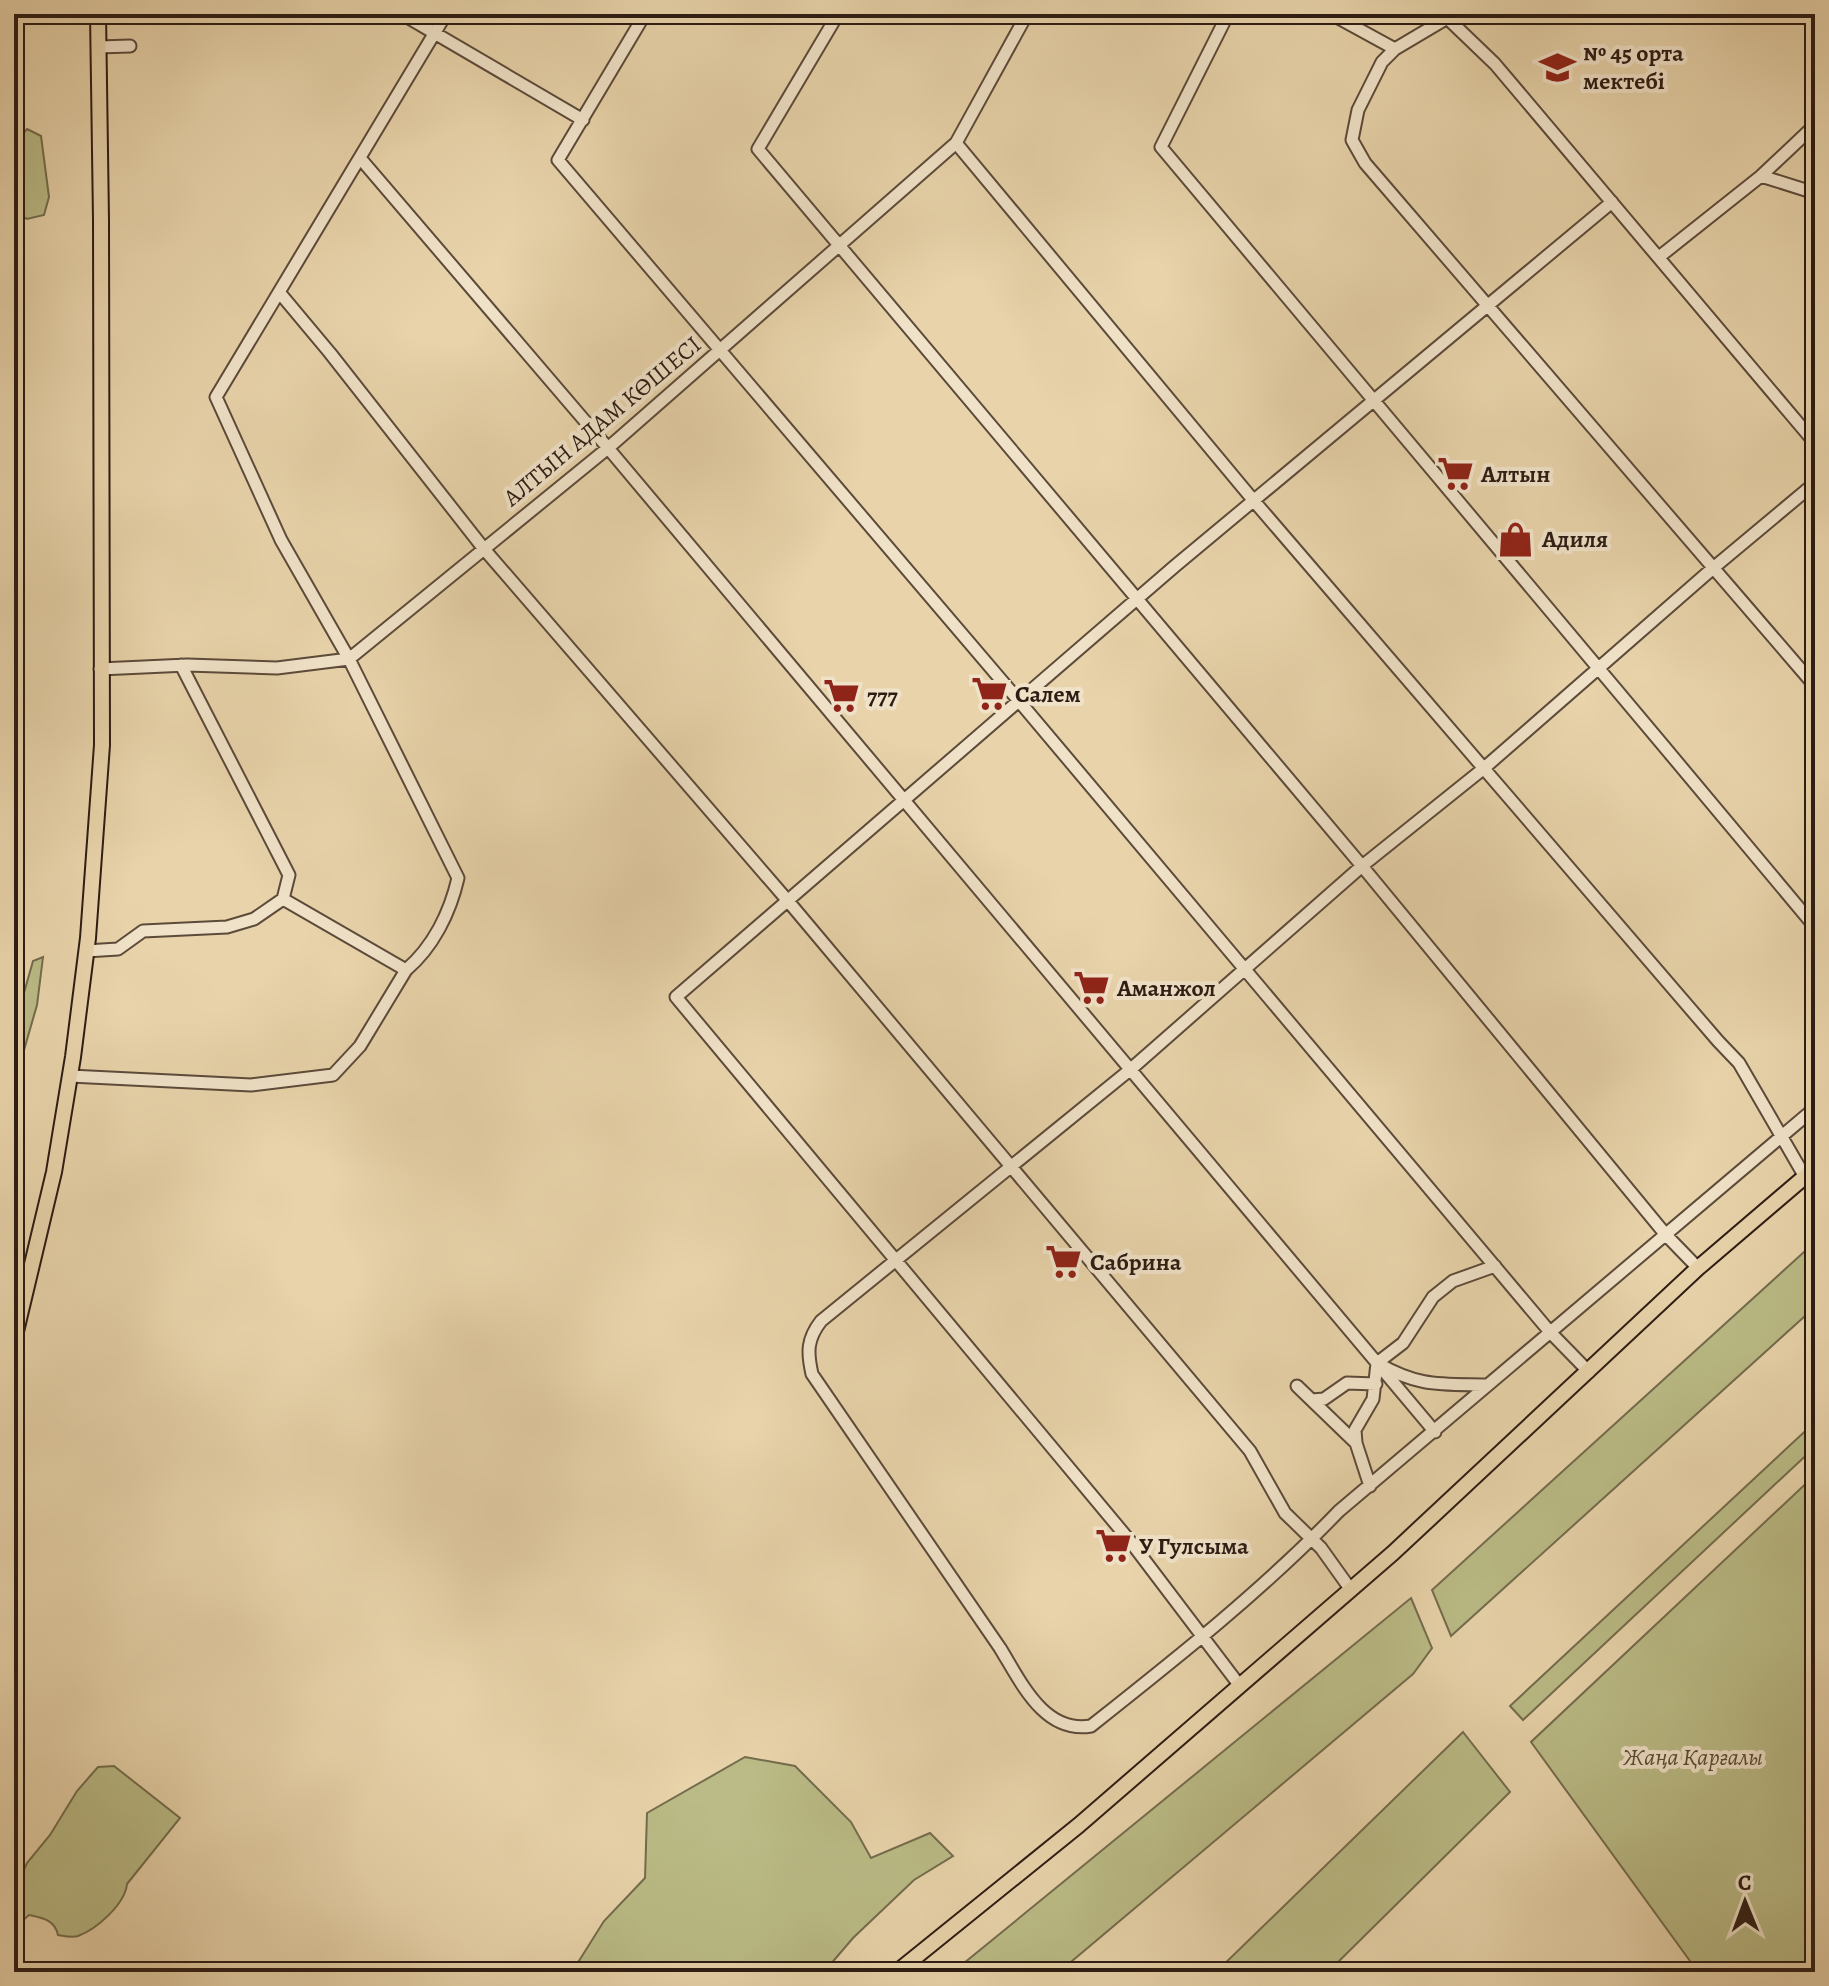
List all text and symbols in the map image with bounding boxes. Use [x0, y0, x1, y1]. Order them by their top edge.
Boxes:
place label: № 45 орта мектебі [1583, 37, 1684, 97]
school or university icon: № 45 орта мектебі [1538, 48, 1576, 86]
street label: АЛТЫН АДАМ КӨШЕСІ [495, 329, 708, 514]
supermarket icon: Алтын [1436, 455, 1474, 493]
place label: Алтын [1480, 458, 1550, 490]
shop icon: Адиля [1497, 520, 1535, 558]
place label: Адиля [1541, 523, 1608, 555]
supermarket icon: Салем [970, 675, 1008, 713]
supermarket icon: 777 [822, 677, 860, 715]
place label: Салем [1015, 678, 1081, 710]
place label: 777 [867, 680, 898, 712]
supermarket icon: Аманжол [1072, 969, 1110, 1007]
place label: Аманжол [1116, 972, 1216, 1004]
supermarket icon: Сабрина [1045, 1243, 1083, 1281]
place label: Сабрина [1090, 1246, 1182, 1278]
supermarket icon: У Гулсыма [1094, 1527, 1132, 1565]
place label: У Гулсыма [1139, 1530, 1249, 1562]
park label: Жаңа Қарғалы [1622, 1741, 1763, 1773]
north arrow [1705, 1862, 1785, 1942]
text: С [1738, 1868, 1752, 1898]

